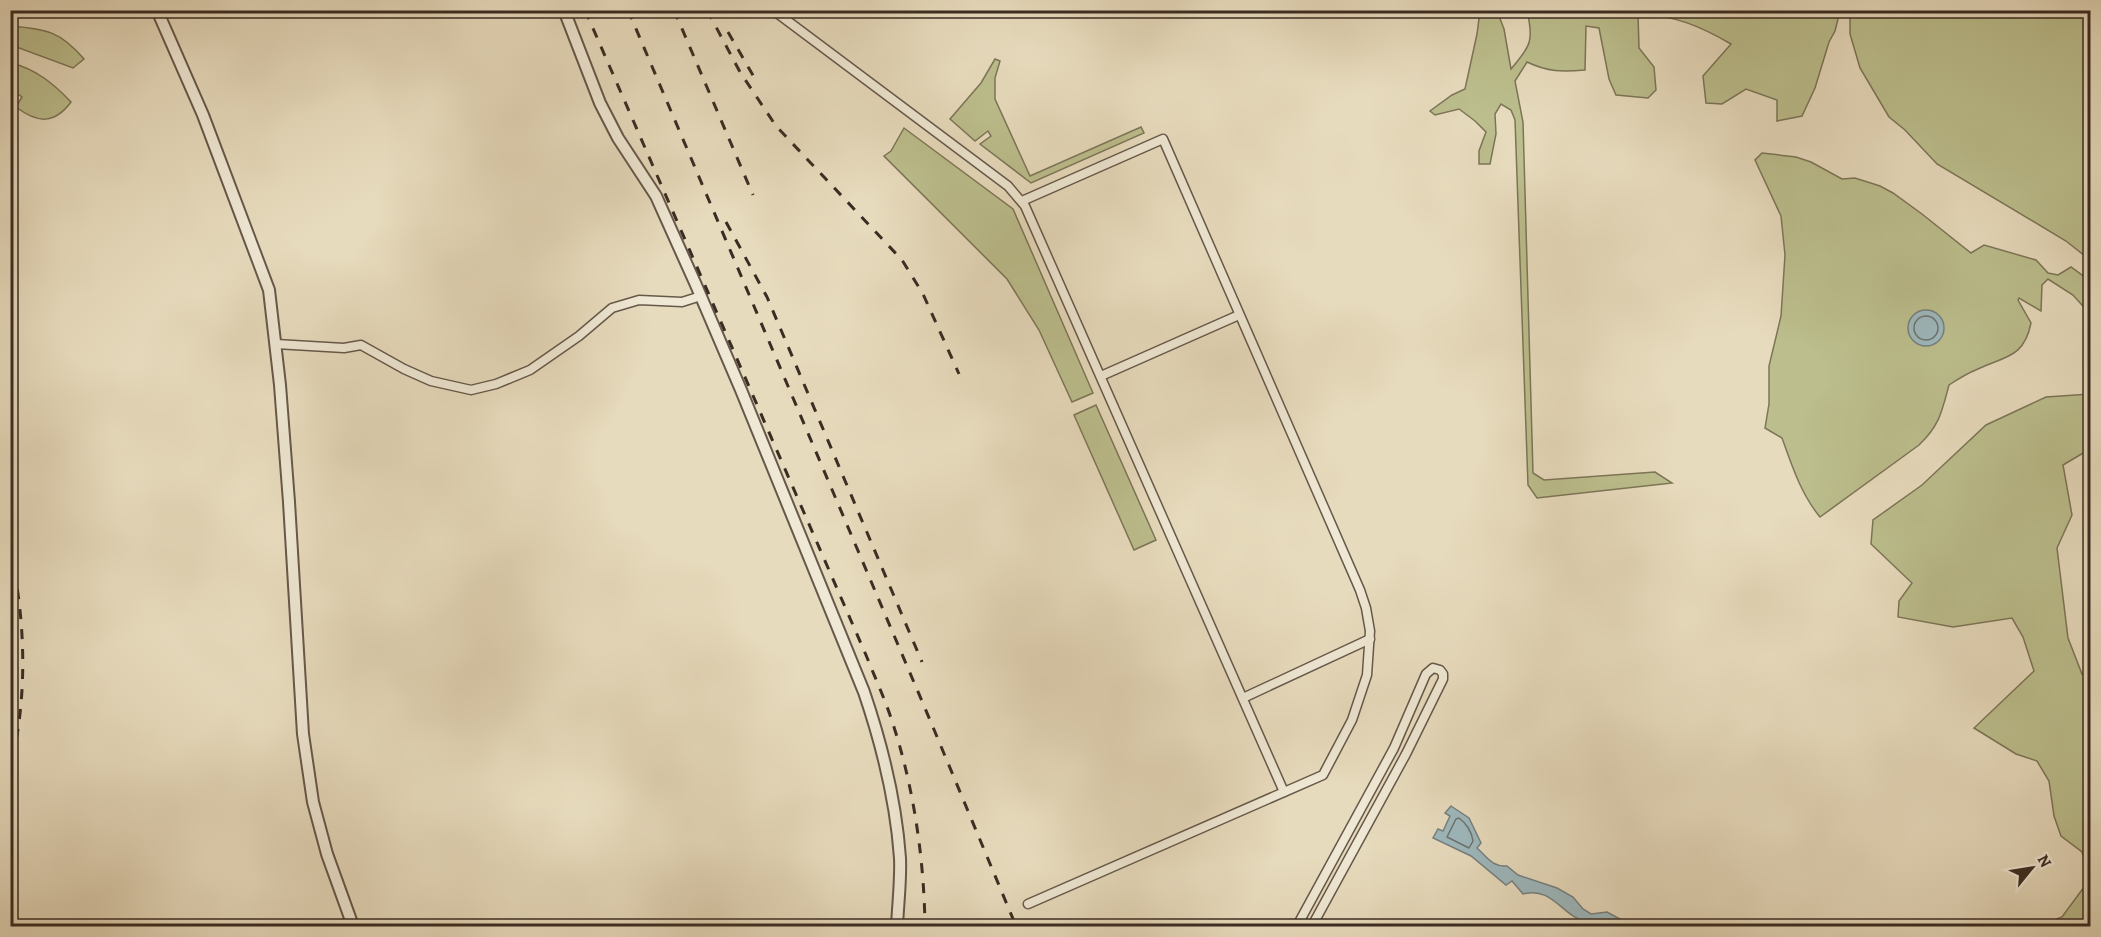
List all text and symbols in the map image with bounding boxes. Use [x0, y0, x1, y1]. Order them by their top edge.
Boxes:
north arrow [2002, 838, 2062, 898]
text: N [2032, 850, 2057, 872]

